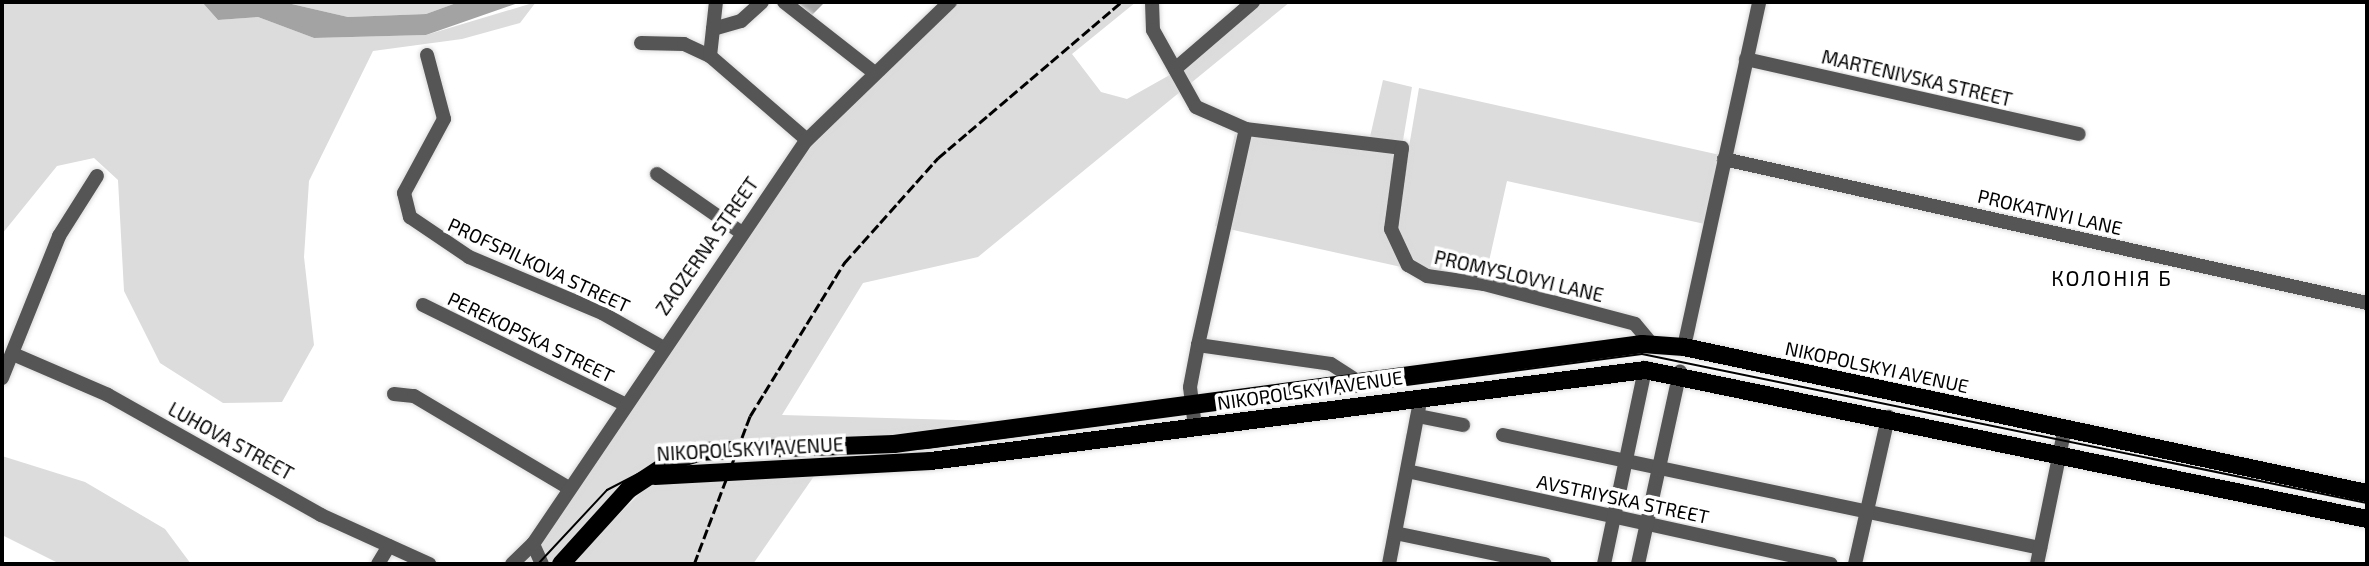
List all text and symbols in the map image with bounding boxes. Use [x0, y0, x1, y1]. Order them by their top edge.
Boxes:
street label: MARTENIVSKA STREET [1819, 45, 2015, 111]
street label: ZAOZERNA STREET [651, 173, 763, 319]
street label: PROKATNYI LANE [1976, 184, 2124, 240]
street label: PROFSPILKOVA STREET [444, 213, 634, 317]
street label: PROMYSLOVYI LANE [1432, 245, 1606, 307]
district label: КОЛОНІЯ Б [2052, 265, 2172, 291]
street label: PEREKOPSKA STREET [444, 287, 618, 387]
street label: NIKOPOLSKYI AVENUE [1783, 336, 1971, 398]
street label: NIKOPOLSKYI AVENUE [1216, 366, 1404, 414]
street label: LUHOVA STREET [164, 397, 298, 485]
street label: NIKOPOLSKYI AVENUE [656, 433, 844, 465]
street label: AVSTRIYSKA STREET [1535, 470, 1711, 528]

